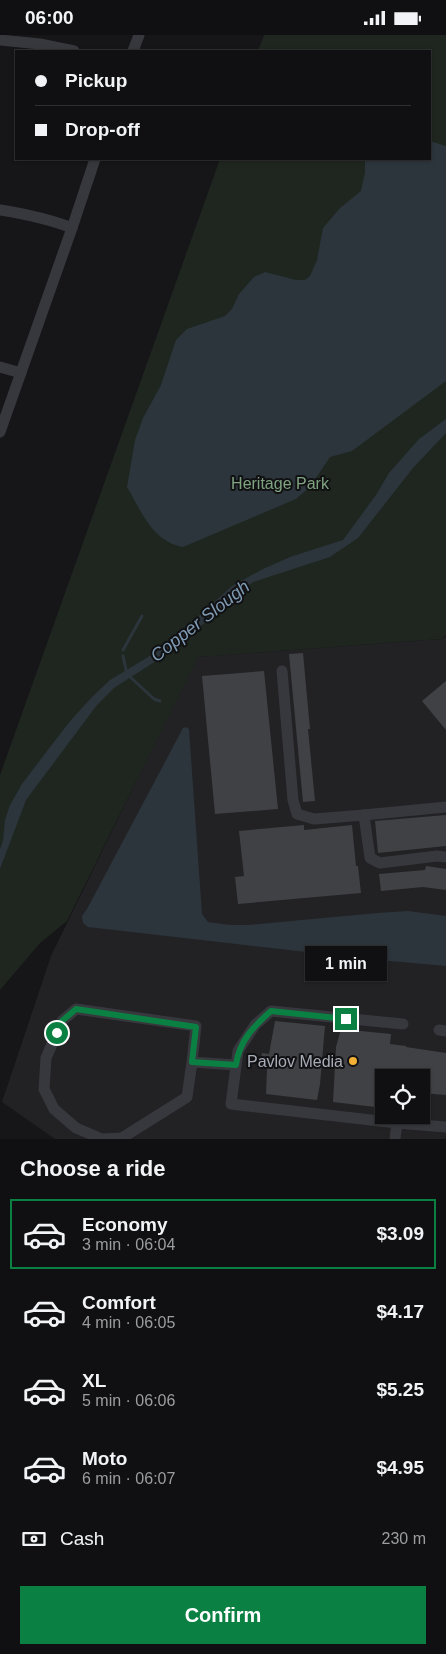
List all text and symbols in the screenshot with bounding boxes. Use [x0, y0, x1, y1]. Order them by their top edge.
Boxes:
text: 06:00 [25, 7, 74, 28]
text: Pickup [65, 70, 127, 91]
text: Drop-off [65, 119, 140, 140]
park label: Heritage Park [231, 475, 330, 492]
water label: Copper Slough [147, 576, 253, 666]
callout: 1 min [305, 947, 387, 981]
text: 1 min [325, 955, 367, 972]
route end [335, 1008, 357, 1030]
route start [46, 1022, 68, 1044]
place label: Pavlov Media [247, 1053, 343, 1070]
marker: Pavlov Media [347, 1055, 359, 1067]
map controls [375, 1069, 430, 1124]
button: locate [375, 1069, 430, 1124]
text: Choose a ride [20, 1156, 165, 1181]
icon: car [22, 1212, 67, 1257]
text: Economy [82, 1214, 168, 1235]
text: $3.09 [376, 1223, 424, 1244]
text: 3 min · 06:04 [82, 1236, 175, 1253]
icon: car [22, 1290, 67, 1335]
text: Comfort [82, 1292, 156, 1313]
text: $4.17 [376, 1301, 424, 1322]
text: 4 min · 06:05 [82, 1314, 175, 1331]
icon: car [22, 1368, 67, 1413]
text: XL [82, 1370, 106, 1391]
text: $5.25 [376, 1379, 424, 1400]
text: 5 min · 06:06 [82, 1392, 175, 1409]
icon: car [22, 1446, 67, 1491]
text: Moto [82, 1448, 127, 1469]
text: $4.95 [376, 1457, 424, 1478]
text: 6 min · 06:07 [82, 1470, 175, 1487]
icon: cash [20, 1525, 48, 1553]
text: Cash [60, 1528, 104, 1549]
text: 230 m [382, 1530, 426, 1547]
button: Confirm [20, 1586, 426, 1644]

